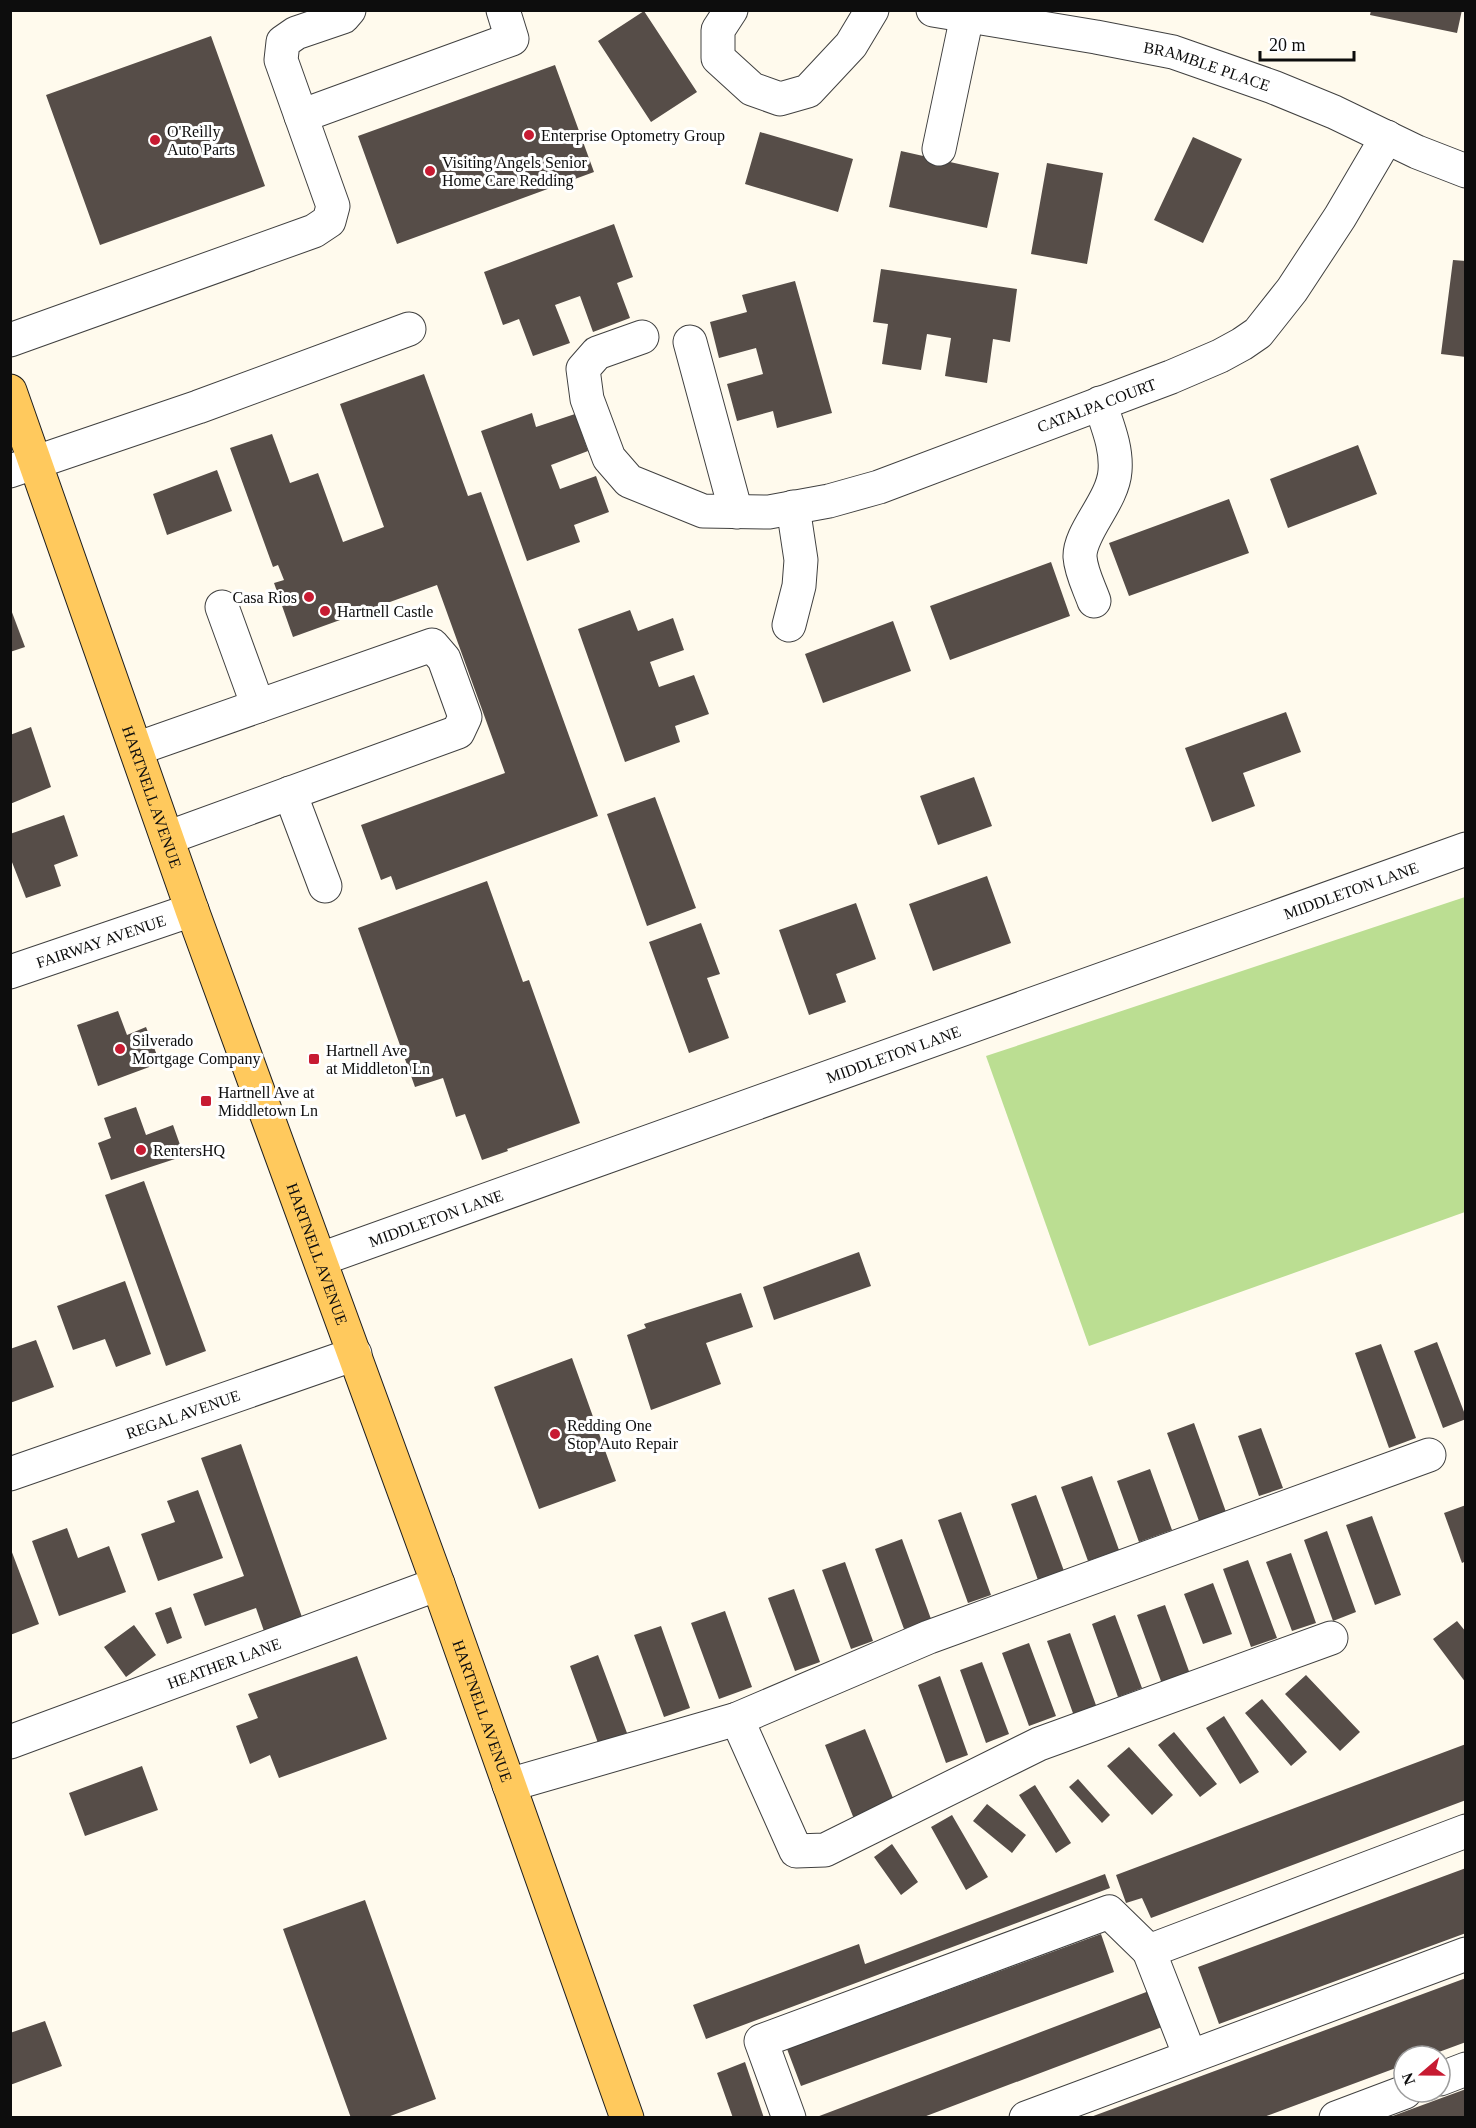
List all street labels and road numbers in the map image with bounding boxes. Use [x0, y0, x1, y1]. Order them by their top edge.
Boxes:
street label: BRAMBLE PLACE [1142, 38, 1272, 94]
street label: CATALPA COURT [1035, 375, 1159, 435]
street label: HARTNELL AVENUE [119, 723, 185, 870]
street label: MIDDLETON LANE [1281, 858, 1420, 922]
street label: FAIRWAY AVENUE [34, 911, 168, 971]
street label: MIDDLETON LANE [824, 1022, 963, 1086]
street label: HARTNELL AVENUE [284, 1181, 351, 1327]
street label: MIDDLETON LANE [366, 1186, 505, 1250]
street label: REGAL AVENUE [124, 1386, 242, 1442]
street label: HEATHER LANE [165, 1634, 283, 1692]
street label: HARTNELL AVENUE [450, 1637, 516, 1784]

